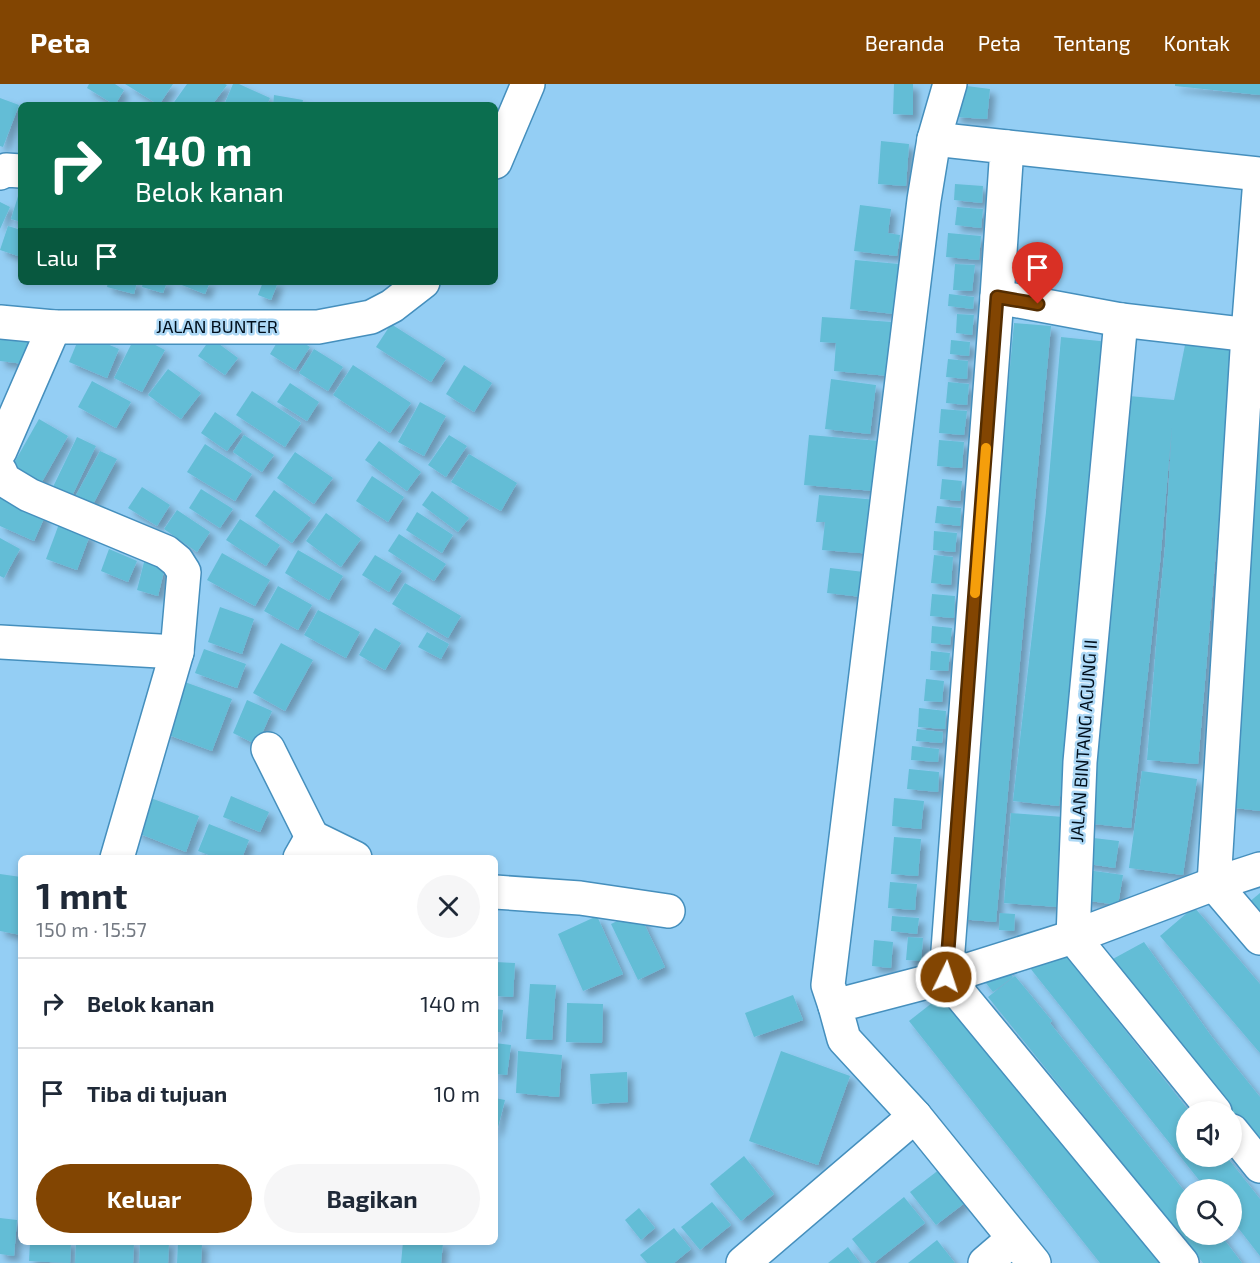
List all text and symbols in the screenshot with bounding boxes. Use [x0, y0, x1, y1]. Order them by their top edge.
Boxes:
text: Peta [30, 25, 90, 59]
text: Beranda [865, 30, 945, 55]
text: Peta [978, 30, 1021, 55]
text: Tentang [1054, 30, 1131, 55]
text: Kontak [1164, 30, 1230, 55]
text: 140 m [135, 124, 252, 174]
icon: right [36, 126, 114, 204]
text: Belok kanan [135, 175, 284, 207]
icon: arrive [90, 240, 123, 273]
pin [1012, 242, 1063, 304]
text: Lalu [36, 244, 78, 270]
icon: arrive [1021, 251, 1054, 284]
street label: JALAN BUNTER [156, 315, 278, 337]
street label: JALAN BINTANG AGUNG II [1065, 639, 1101, 843]
text: 1 mnt [36, 873, 127, 916]
button: close [417, 875, 480, 938]
text: 150 m · 15:57 [36, 917, 147, 941]
position arrow [914, 945, 978, 1009]
icon: right [36, 987, 69, 1020]
text: Belok kanan [87, 990, 214, 1016]
text: 140 m [420, 990, 480, 1016]
icon: arrive [36, 1077, 69, 1110]
text: Tiba di tujuan [87, 1080, 227, 1106]
text: 10 m [434, 1080, 480, 1106]
map controls [1176, 1101, 1242, 1245]
button: sound [1176, 1101, 1242, 1167]
button: Keluar [36, 1164, 252, 1233]
button: Bagikan [264, 1164, 480, 1233]
button: search [1176, 1179, 1242, 1245]

